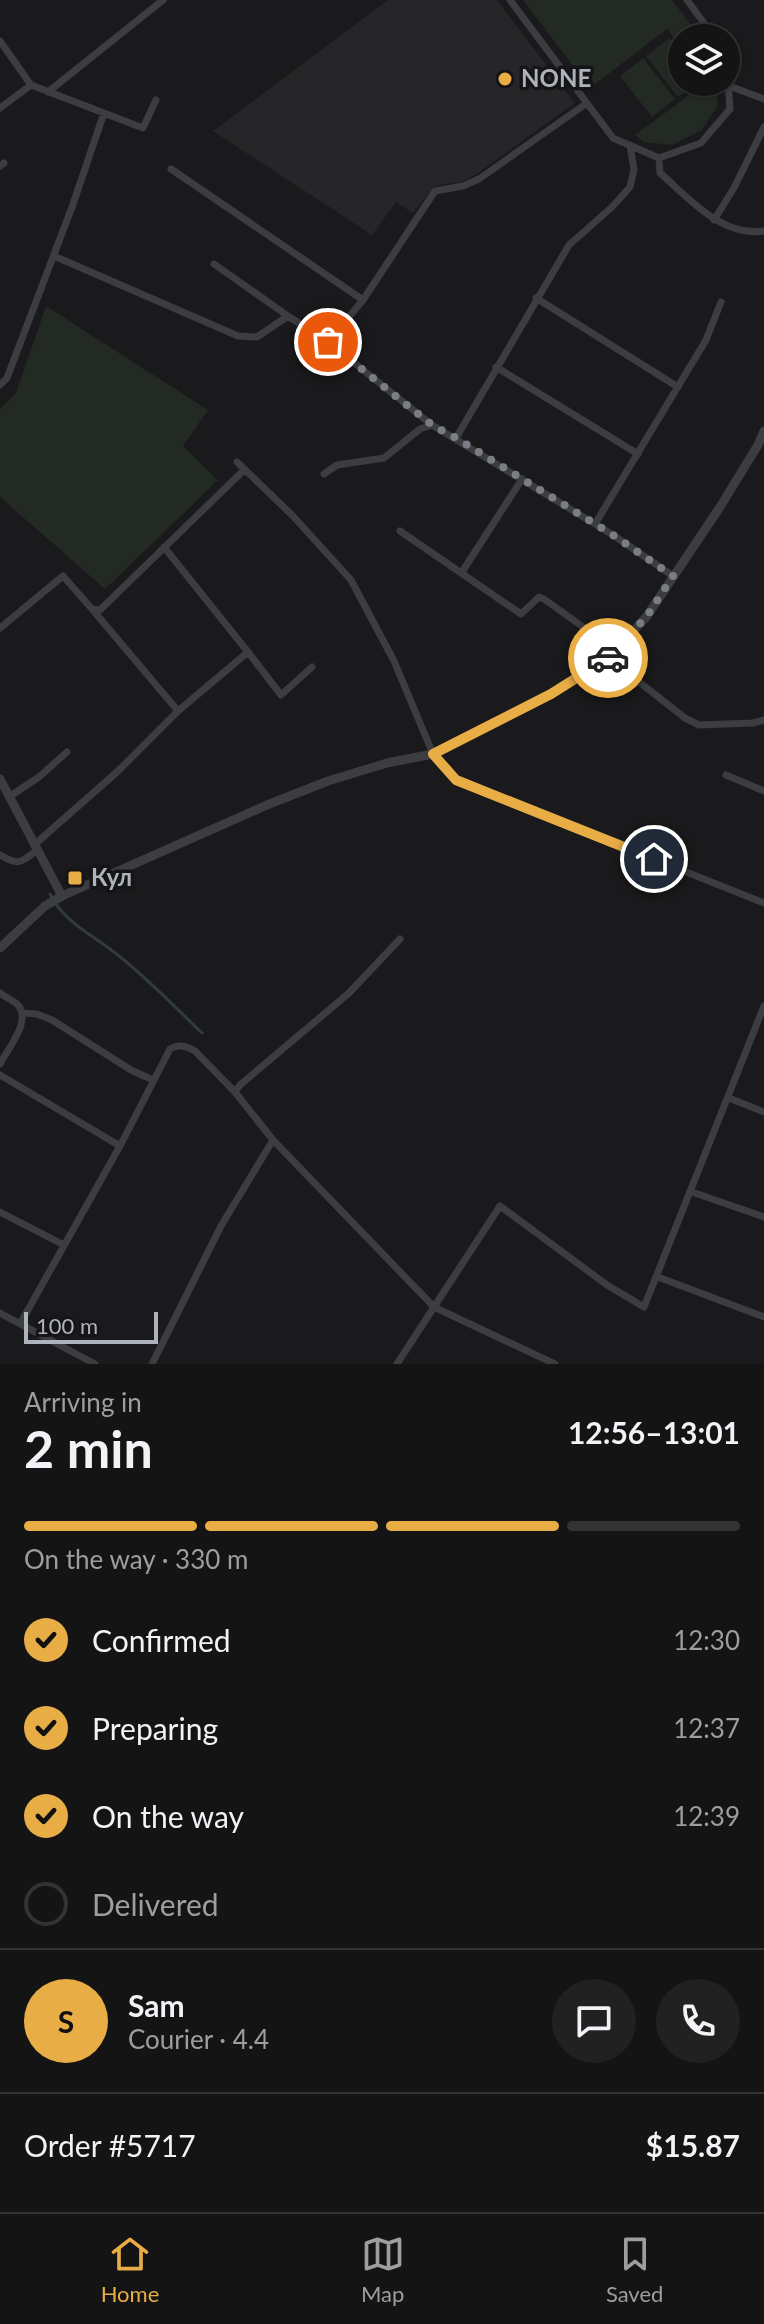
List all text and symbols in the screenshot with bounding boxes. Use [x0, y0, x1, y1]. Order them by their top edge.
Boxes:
map controls [668, 24, 740, 96]
button: layers [668, 24, 740, 96]
place label: NONE [521, 63, 591, 92]
marker: NONE [496, 70, 514, 88]
pin [294, 308, 362, 376]
icon: bag [306, 320, 350, 364]
courier [568, 618, 648, 698]
icon: car [586, 636, 630, 680]
pin [620, 825, 688, 893]
icon: home [632, 837, 676, 881]
place label: Кул [91, 862, 132, 891]
marker: Кул [66, 869, 84, 887]
scale bar [24, 1308, 158, 1344]
text: 100 m [36, 1312, 98, 1339]
text: Arriving in [24, 1386, 142, 1418]
text: 12:56–13:01 [568, 1414, 740, 1450]
text: 2 min [24, 1417, 153, 1479]
text: On the way · 330 m [24, 1543, 248, 1575]
icon: check [24, 1618, 68, 1662]
text: Confirmed [92, 1622, 231, 1658]
text: 12:30 [673, 1624, 740, 1656]
icon: check [24, 1706, 68, 1750]
text: Preparing [92, 1710, 218, 1746]
text: 12:37 [673, 1712, 740, 1744]
icon: check [24, 1794, 68, 1838]
text: On the way [92, 1798, 244, 1834]
text: 12:39 [673, 1800, 740, 1832]
text: Delivered [92, 1886, 219, 1922]
button: chat [552, 1979, 636, 2063]
button: phone [656, 1979, 740, 2063]
text: Sam [128, 1987, 185, 2023]
text: S [58, 2003, 74, 2039]
text: Courier · 4.4 [128, 2023, 269, 2055]
text: Order #5717 [24, 2127, 196, 2163]
text: $15.87 [646, 2127, 740, 2163]
tab: Home [101, 2232, 159, 2307]
tab: Map [361, 2232, 405, 2307]
tab: Saved [606, 2232, 663, 2307]

